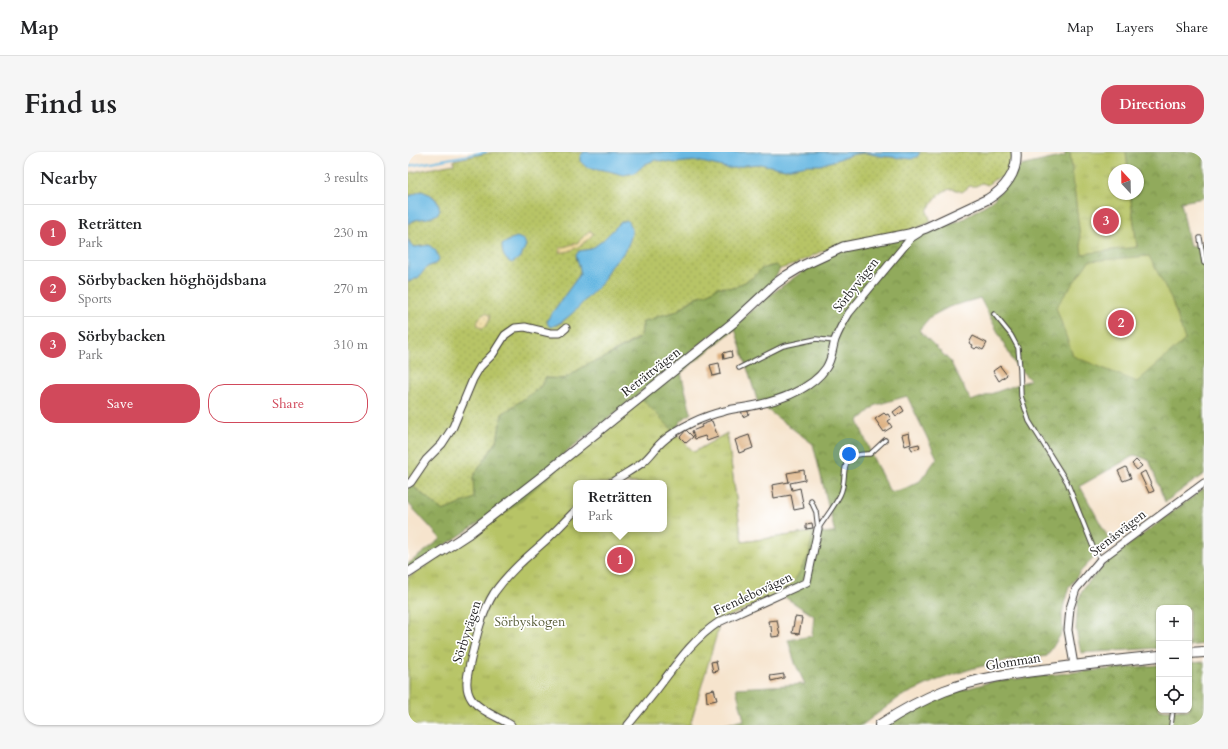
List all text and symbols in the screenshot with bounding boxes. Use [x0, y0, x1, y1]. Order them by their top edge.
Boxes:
text: Map [20, 15, 59, 41]
text: Map [1067, 18, 1094, 37]
text: Layers [1116, 18, 1154, 37]
text: Share [1176, 18, 1208, 37]
text: Find us [24, 85, 117, 123]
button: Directions [1101, 85, 1204, 124]
north arrow [1108, 164, 1144, 200]
text: Nearby [40, 167, 97, 190]
text: 3 results [324, 169, 368, 187]
pin: 3 [1093, 206, 1119, 236]
text: Reträtten [78, 214, 142, 234]
text: 1 [50, 224, 56, 242]
text: 230 m [334, 224, 368, 242]
text: Park [78, 234, 103, 252]
street label: Sörbyvägen [829, 253, 883, 316]
text: Sörbybacken höghöjdsbana [78, 270, 267, 290]
text: 2 [50, 280, 56, 298]
text: 270 m [334, 280, 368, 298]
text: Sports [78, 290, 112, 308]
pin: 2 [1108, 308, 1134, 338]
text: Sörbybacken [78, 326, 166, 346]
text: 3 [50, 336, 56, 354]
text: 310 m [334, 336, 368, 354]
street label: Reträttvägen [618, 343, 685, 401]
text: Park [78, 346, 103, 364]
button: Save [40, 384, 200, 423]
button: Share [208, 384, 368, 423]
your location [839, 444, 859, 464]
popup [573, 480, 667, 532]
text: Reträtten [588, 487, 652, 507]
street label: Stenåsvägen [1086, 505, 1150, 561]
text: Park [588, 507, 613, 525]
pin: 1 [607, 545, 633, 575]
street label: Frendebovägen [711, 568, 796, 620]
street label: Sörbyvägen [448, 598, 486, 666]
map controls [1156, 605, 1192, 713]
button: + [1156, 605, 1192, 641]
park label: Sörbyskogen [494, 613, 566, 631]
button: − [1156, 641, 1192, 677]
street label: Glomman [984, 649, 1042, 675]
button: locate [1156, 677, 1192, 713]

